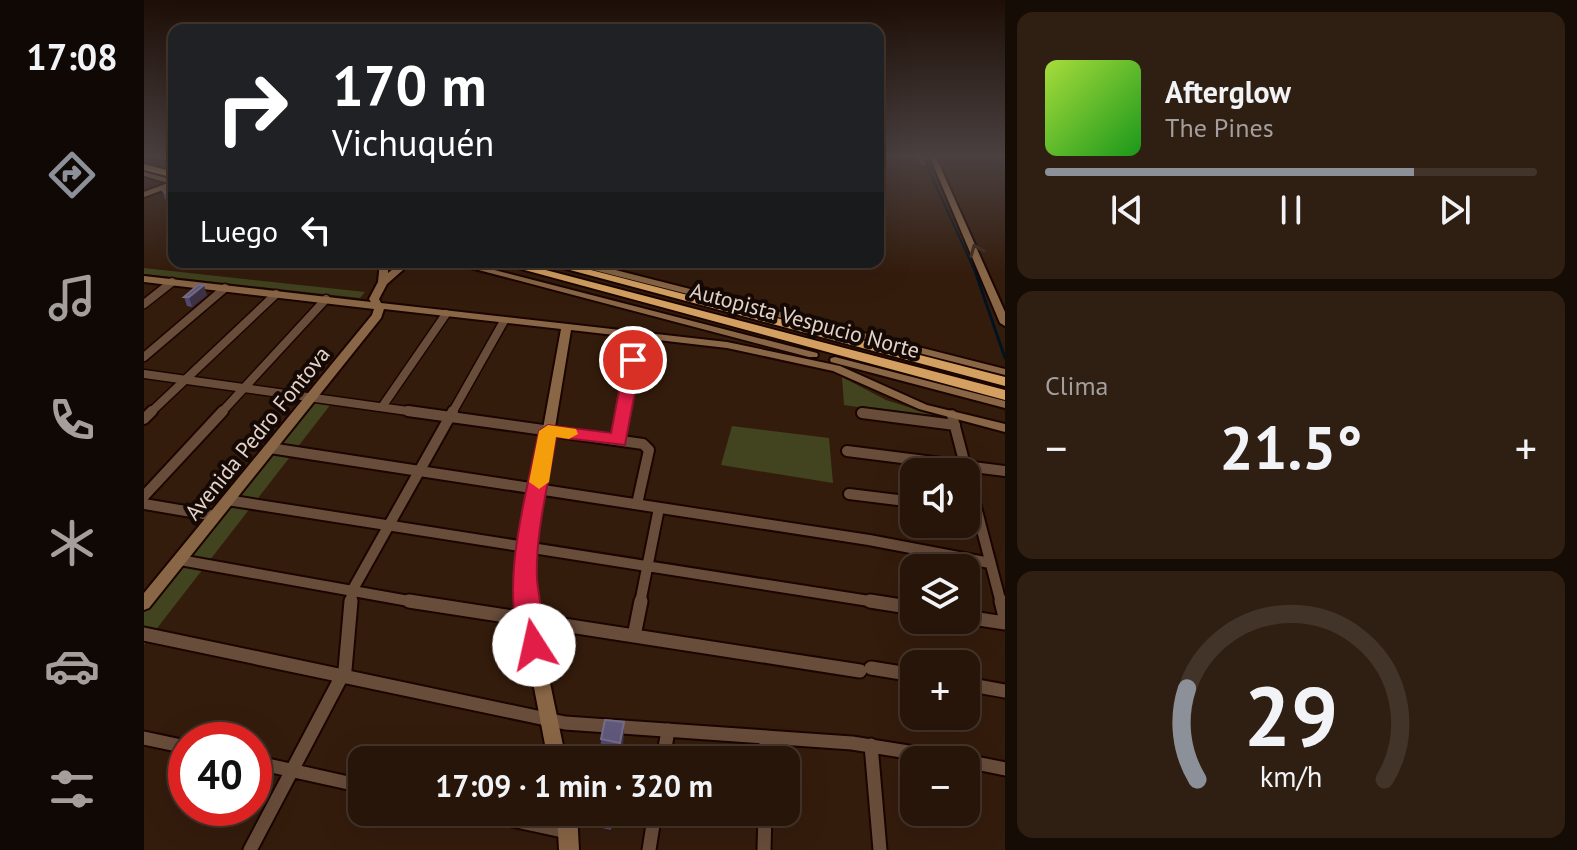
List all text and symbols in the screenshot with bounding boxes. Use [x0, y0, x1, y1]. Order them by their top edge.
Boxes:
text: 17:08 [26, 33, 118, 80]
text: 170 m [332, 49, 487, 121]
icon: right [200, 56, 304, 160]
text: Afterglow [1165, 72, 1291, 111]
text: The Pines [1165, 111, 1274, 144]
text: Vichuquén [332, 119, 494, 166]
icon: directions [44, 147, 100, 203]
icon: previous [1105, 188, 1149, 232]
icon: pause [1269, 188, 1313, 232]
icon: next [1433, 188, 1477, 232]
icon: left [294, 208, 338, 252]
text: Luego [200, 211, 278, 250]
one-way arrow [969, 244, 986, 258]
icon: music [44, 270, 100, 326]
street label: Autopista Vespucio Norte [687, 276, 923, 364]
pin [599, 326, 667, 394]
icon: arrive [611, 338, 655, 382]
street label: Avenida Pedro Fontova [178, 341, 336, 525]
text: Clima [1045, 369, 1108, 402]
icon: phone [44, 392, 100, 448]
text: 21.5° [1219, 408, 1363, 486]
text: − [1045, 419, 1067, 476]
text: + [1515, 419, 1537, 476]
map controls [900, 458, 980, 826]
button: sound [900, 458, 980, 538]
icon: climate [44, 515, 100, 571]
button: layers [900, 554, 980, 634]
position arrow [492, 603, 576, 687]
icon: car [44, 638, 100, 694]
button: + [900, 650, 980, 730]
text: 29 [1244, 661, 1338, 769]
speed limit sign: 40 [168, 722, 272, 826]
button: − [900, 746, 980, 826]
text: km/h [1260, 759, 1322, 796]
icon: filters [44, 761, 100, 817]
text: 17:09 · 1 min · 320 m [435, 766, 713, 805]

